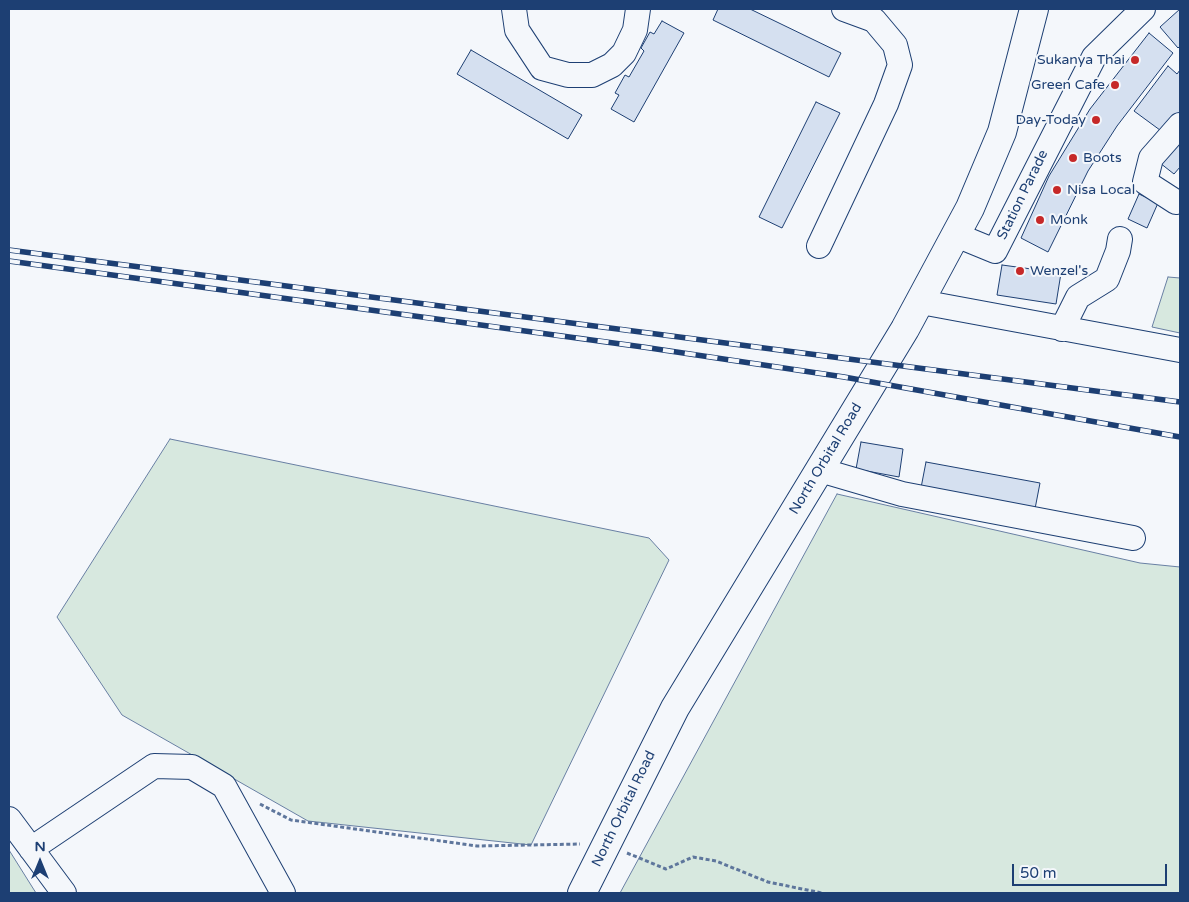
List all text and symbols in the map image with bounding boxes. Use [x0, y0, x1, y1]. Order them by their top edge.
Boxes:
place label: Sukanya Thai [1037, 52, 1125, 68]
marker: Sukanya Thai [1129, 54, 1141, 66]
place label: Green Cafe [1031, 77, 1105, 93]
marker: Green Cafe [1109, 79, 1121, 91]
place label: Day-Today [1015, 112, 1086, 128]
marker: Day-Today [1090, 114, 1102, 126]
street label: Station Parade [994, 147, 1052, 243]
place label: Boots [1083, 150, 1122, 166]
marker: Boots [1067, 152, 1079, 164]
place label: Nisa Local [1067, 182, 1135, 198]
marker: Nisa Local [1051, 184, 1063, 196]
place label: Monk [1050, 212, 1088, 228]
marker: Monk [1034, 214, 1046, 226]
place label: Wenzel's [1030, 263, 1088, 279]
marker: Wenzel's [1014, 265, 1026, 277]
street label: North Orbital Road [786, 400, 866, 518]
street label: North Orbital Road [589, 748, 659, 870]
north arrow [15, 837, 65, 887]
text: N [34, 838, 46, 855]
scale bar [1014, 854, 1169, 886]
text: 50 m [1020, 864, 1057, 882]

